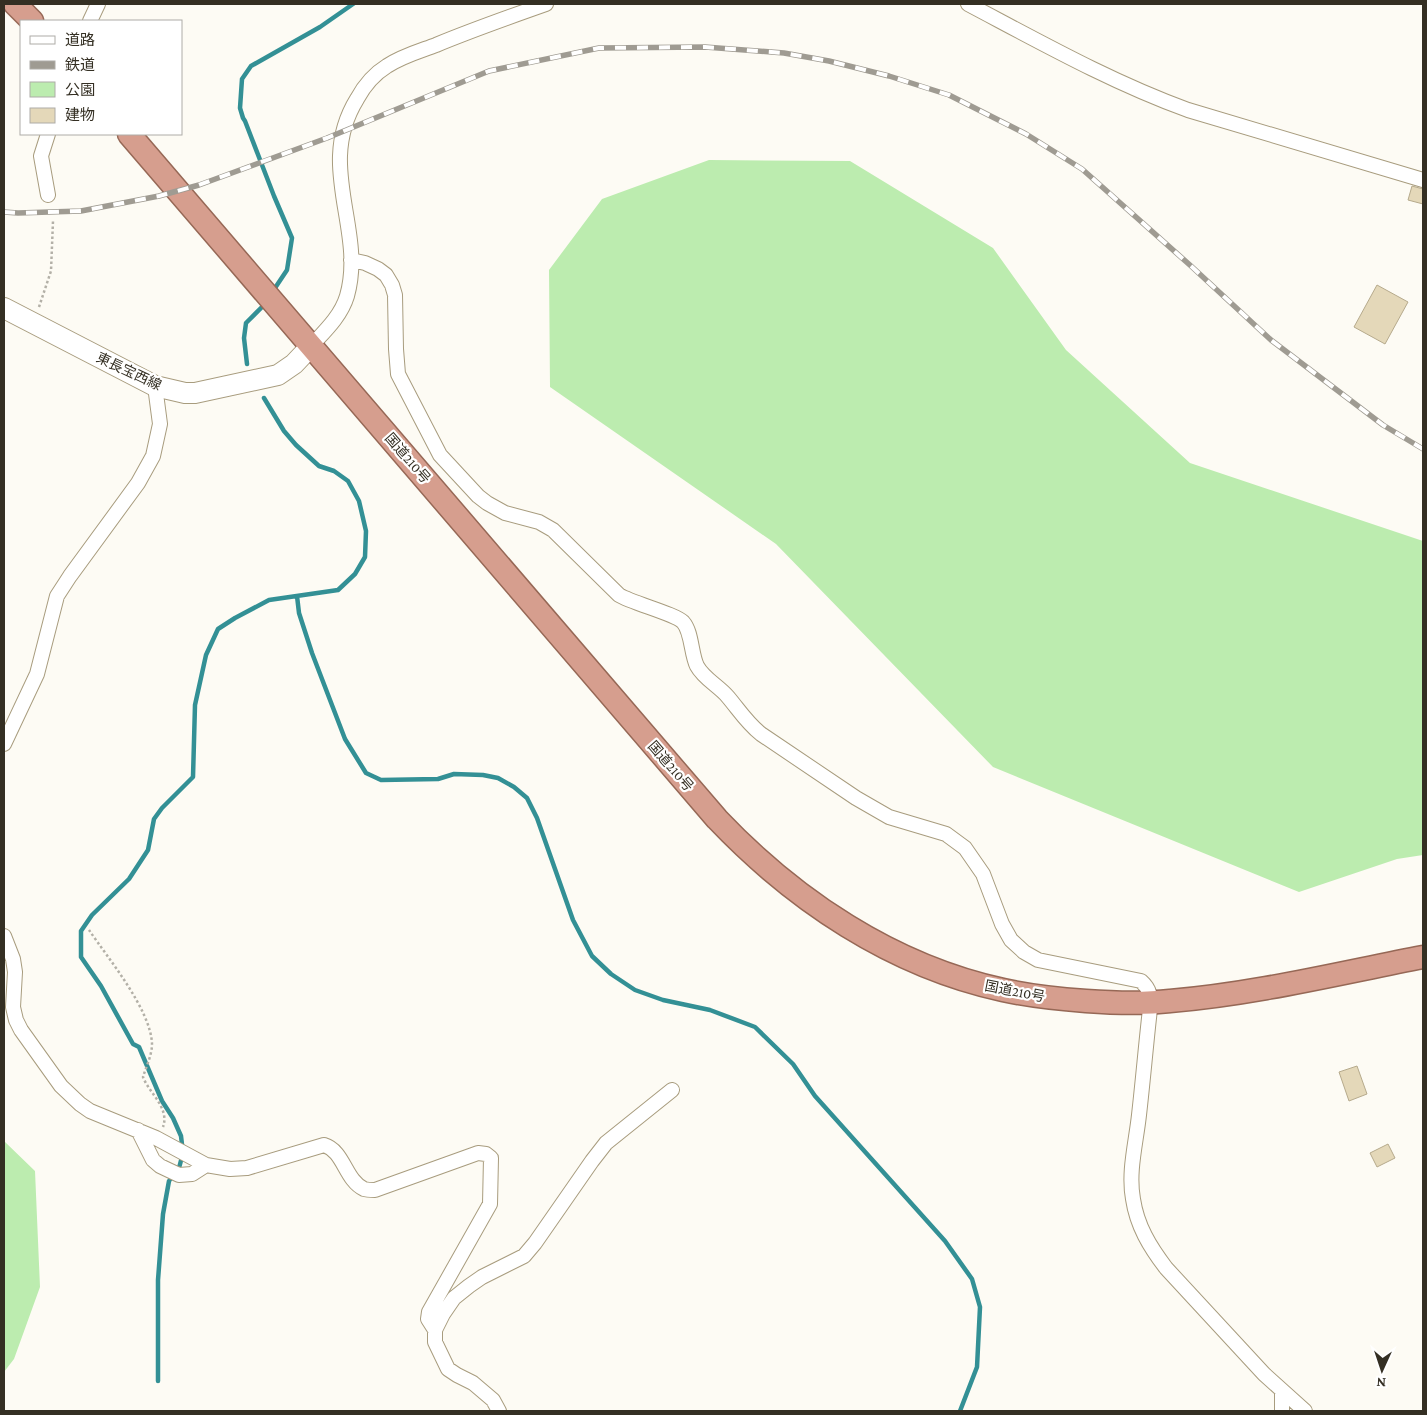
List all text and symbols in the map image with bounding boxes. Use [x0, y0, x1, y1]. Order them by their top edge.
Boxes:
legend [20, 20, 182, 135]
text: 道路 [65, 32, 95, 48]
text: 鉄道 [65, 57, 95, 73]
text: 公園 [65, 82, 95, 98]
text: 建物 [65, 107, 95, 123]
street label: 東長宝西線 [94, 349, 164, 393]
street label: 国道210号 [382, 430, 434, 486]
street label: 国道210号 [645, 738, 697, 794]
street label: 国道210号 [983, 977, 1047, 1005]
north arrow [1357, 1345, 1407, 1395]
text: N [1376, 1375, 1387, 1391]

